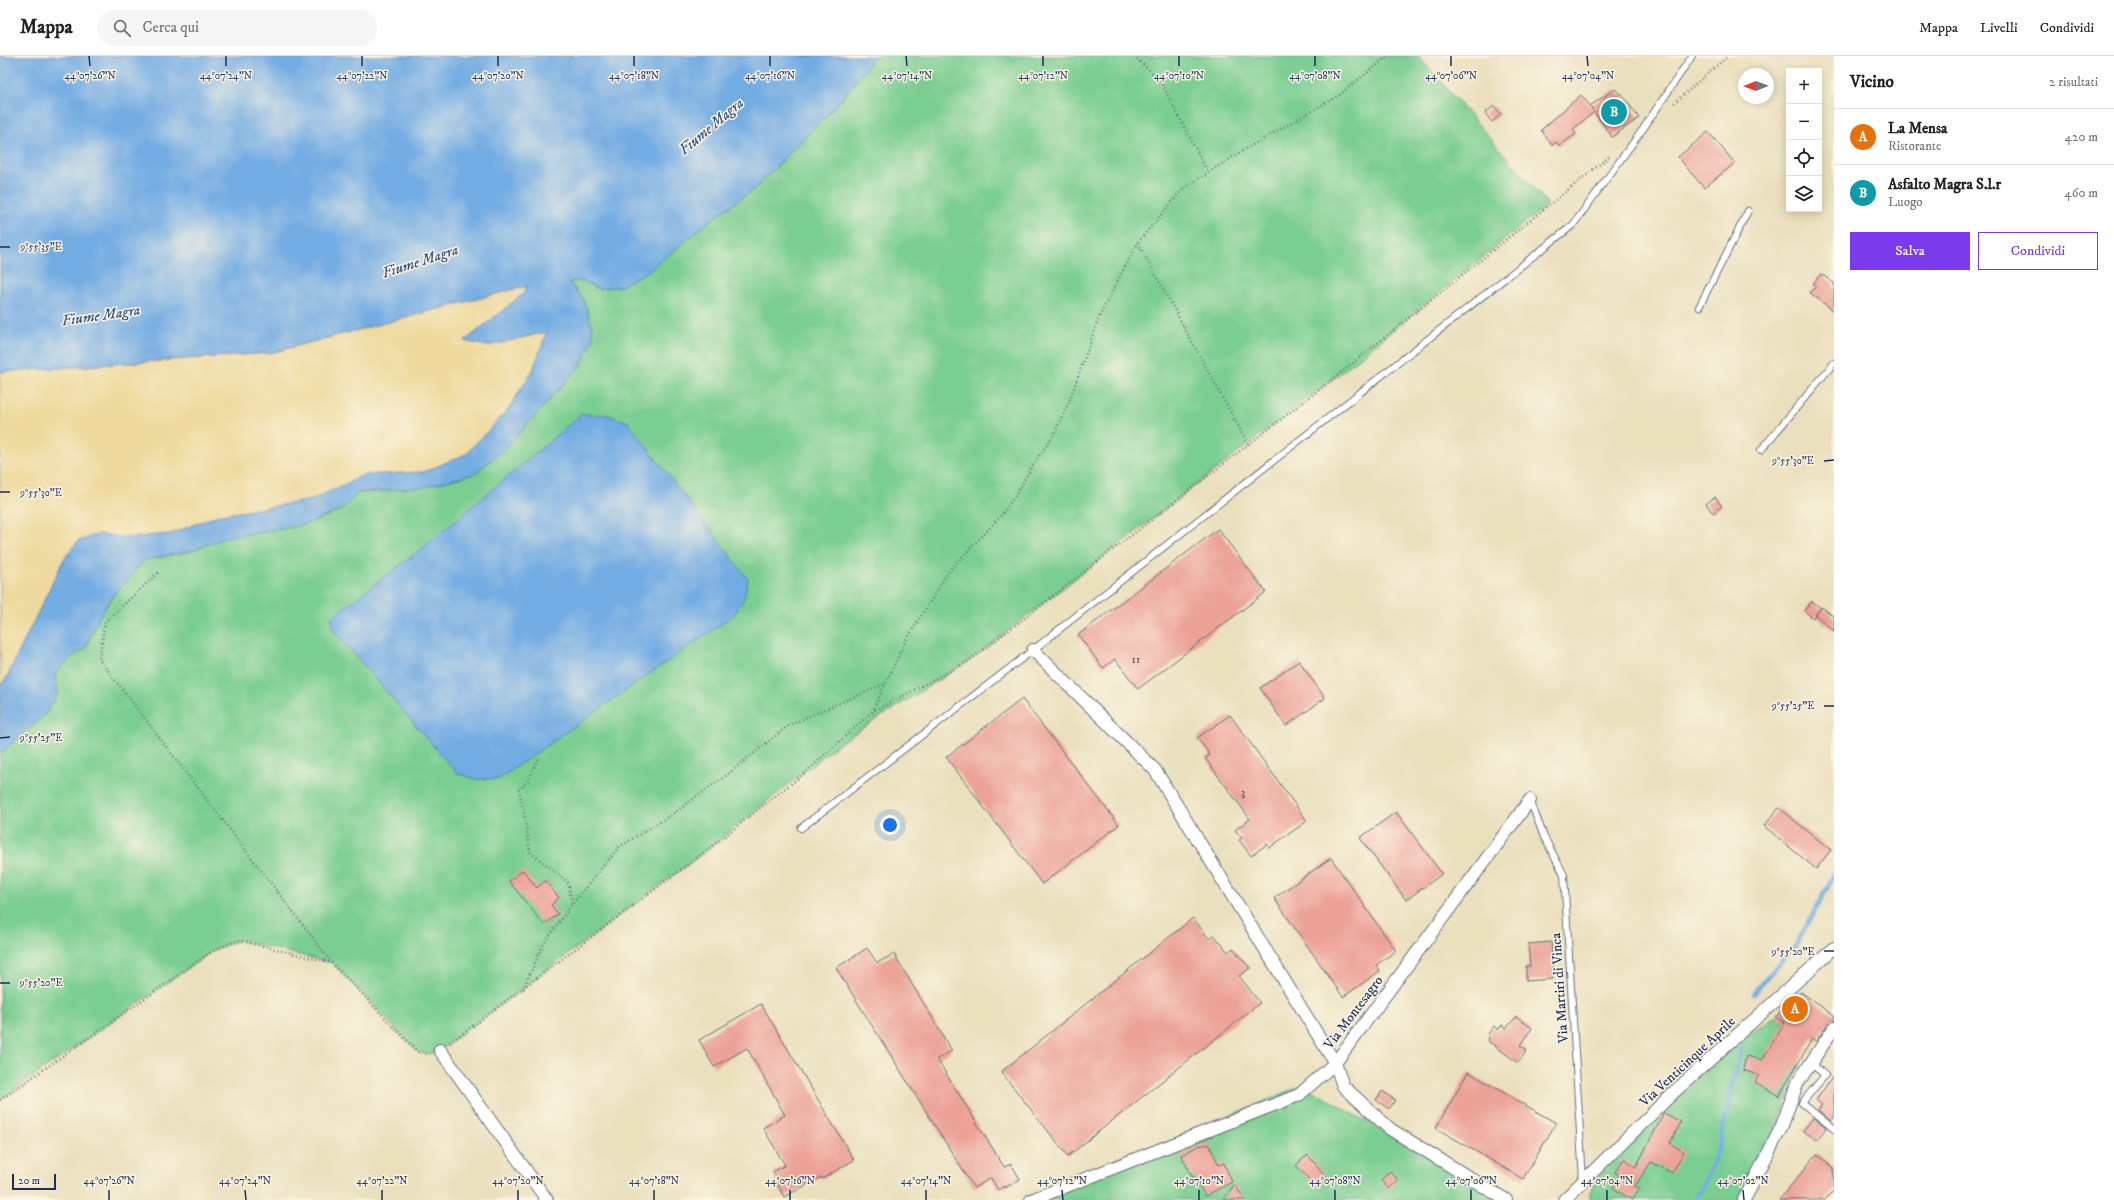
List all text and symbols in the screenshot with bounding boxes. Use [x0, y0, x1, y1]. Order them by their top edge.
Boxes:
search box [97, 10, 377, 46]
text: Mappa [20, 16, 73, 39]
icon: search [111, 17, 133, 39]
text: Cerca qui [143, 18, 199, 37]
text: Mappa [1919, 19, 1958, 37]
text: Livelli [1980, 19, 2018, 37]
text: Condividi [2040, 19, 2094, 37]
north arrow [1738, 68, 1774, 104]
map controls [1786, 68, 1822, 212]
button: + [1786, 68, 1822, 104]
text: 44°07'26"N [64, 70, 116, 82]
text: 44°07'24"N [200, 70, 252, 82]
text: 44°07'22"N [337, 70, 387, 82]
text: 44°07'20"N [472, 70, 524, 82]
text: 44°07'18"N [609, 70, 659, 82]
text: 44°07'16"N [745, 70, 795, 82]
text: 44°07'14"N [882, 70, 932, 82]
text: 44°07'12"N [1018, 70, 1068, 82]
text: 44°07'10"N [1154, 70, 1204, 82]
text: 44°07'08"N [1289, 70, 1341, 82]
text: 44°07'06"N [1425, 70, 1477, 82]
text: 44°07'04"N [1562, 70, 1614, 82]
text: Vicino [1850, 71, 1894, 93]
text: 2 risultati [2049, 74, 2098, 90]
water label: Fiume Magra [675, 94, 748, 159]
pin: B [1601, 97, 1627, 127]
button: − [1786, 104, 1822, 140]
text: La Mensa [1888, 119, 1947, 138]
text: A [1859, 129, 1867, 145]
text: 420 m [2065, 129, 2098, 145]
text: Ristorante [1888, 138, 1941, 154]
button: locate [1786, 140, 1822, 176]
text: Asfalto Magra S.l.r [1888, 175, 2001, 194]
button: layers [1786, 176, 1822, 212]
text: B [1859, 185, 1867, 201]
text: 460 m [2064, 185, 2098, 201]
text: Luogo [1888, 194, 1923, 210]
button: Salva [1850, 232, 1970, 270]
button: Condividi [1978, 232, 2098, 270]
water label: Fiume Magra [380, 240, 461, 283]
text: 9°55'35"E [19, 241, 62, 253]
water label: Fiume Magra [61, 301, 141, 330]
text: 9°55'30"E [1771, 455, 1814, 467]
text: 9°55'30"E [19, 487, 62, 499]
house number: 11 [1132, 652, 1140, 667]
text: 9°55'25"E [1771, 700, 1814, 712]
text: 9°55'25"E [19, 732, 62, 744]
house number: 3 [1241, 785, 1245, 800]
your location [880, 815, 900, 835]
street label: Via Martiri di Vinca [1547, 932, 1573, 1045]
text: 9°55'20"E [1770, 946, 1815, 958]
street label: Via Montesagro [1320, 972, 1387, 1054]
text: 9°55'20"E [18, 977, 63, 989]
pin: A [1782, 994, 1808, 1024]
street label: Via Venticinque Aprile [1635, 1013, 1740, 1111]
scale bar [12, 1172, 56, 1191]
text: 20 m [18, 1174, 40, 1188]
text: 44°07'26"N [83, 1175, 135, 1187]
text: 44°07'24"N [219, 1175, 271, 1187]
text: 44°07'22"N [357, 1175, 407, 1187]
text: 44°07'20"N [492, 1175, 544, 1187]
text: 44°07'18"N [629, 1175, 679, 1187]
text: 44°07'16"N [765, 1175, 815, 1187]
text: 44°07'14"N [901, 1175, 951, 1187]
text: 44°07'12"N [1037, 1175, 1087, 1187]
text: 44°07'10"N [1174, 1175, 1224, 1187]
text: 44°07'08"N [1309, 1175, 1361, 1187]
text: 44°07'06"N [1445, 1175, 1497, 1187]
text: 44°07'04"N [1581, 1175, 1633, 1187]
text: 44°07'02"N [1717, 1175, 1769, 1187]

